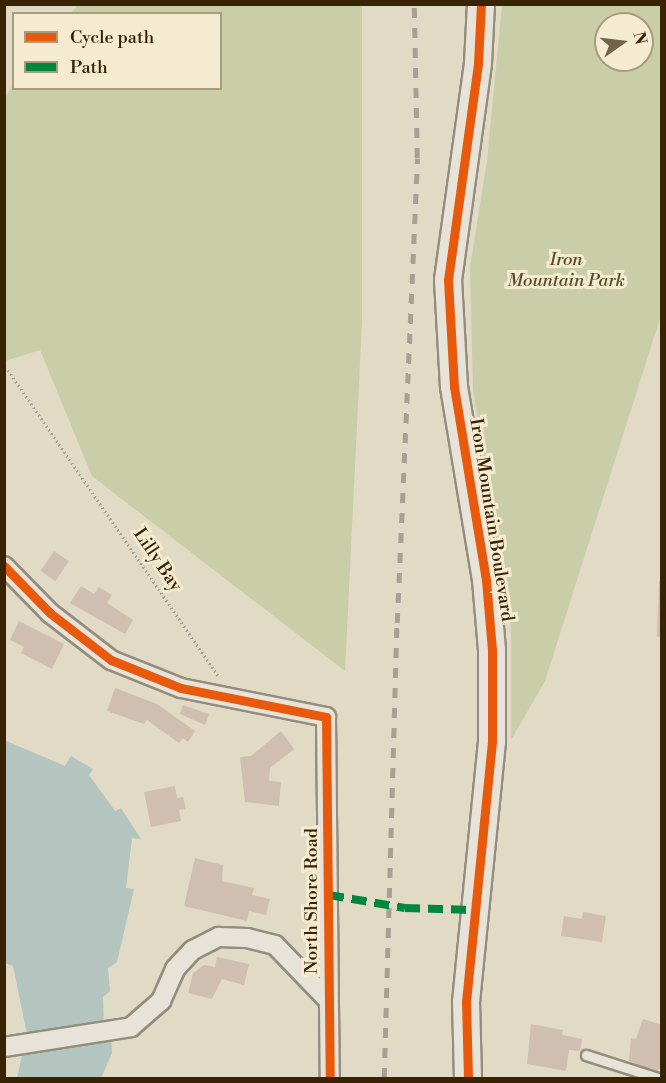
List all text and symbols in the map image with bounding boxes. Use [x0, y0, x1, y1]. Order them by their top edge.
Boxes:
legend [12, 12, 222, 90]
north arrow [594, 12, 654, 72]
text: Cycle path [70, 26, 154, 49]
text: N [628, 30, 651, 47]
text: Path [70, 56, 108, 79]
park label: Iron Mountain Park [507, 250, 625, 292]
street label: Iron Mountain Boulevard [464, 417, 518, 623]
street label: Lilly Bay [128, 524, 186, 596]
street label: North Shore Road [301, 828, 323, 974]

